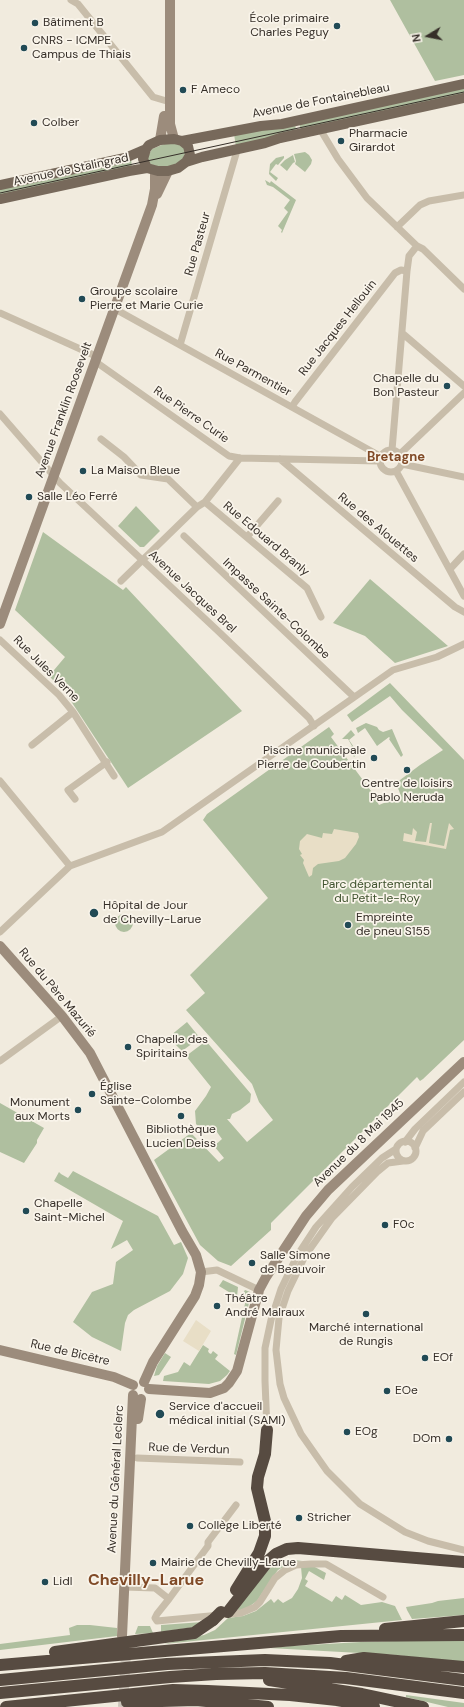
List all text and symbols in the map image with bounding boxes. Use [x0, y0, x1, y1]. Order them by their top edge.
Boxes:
place label: École primaire Charles Peguy [250, 12, 329, 40]
place label: Bâtiment B [43, 16, 104, 30]
north arrow [408, 16, 448, 56]
marker: Bâtiment B [30, 18, 40, 28]
marker: École primaire Charles Peguy [332, 21, 342, 31]
text: N [409, 33, 424, 43]
place label: CNRS - ICMPE Campus de Thiais [32, 34, 131, 62]
marker: CNRS - ICMPE Campus de Thiais [19, 43, 29, 53]
street label: Avenue de Fontainebleau [251, 81, 391, 121]
place label: F Ameco [191, 83, 240, 97]
marker: F Ameco [178, 85, 188, 95]
place label: Colber [42, 116, 79, 130]
marker: Colber [29, 118, 39, 128]
place label: Pharmacie Girardot [349, 127, 408, 155]
marker: Pharmacie Girardot [336, 136, 346, 146]
street label: Avenue de Stalingrad [12, 151, 130, 189]
street label: Rue Pasteur [182, 210, 214, 278]
street label: Rue Jacques Hellouin [296, 277, 380, 379]
place label: Groupe scolaire Pierre et Marie Curie [90, 285, 203, 313]
marker: Groupe scolaire Pierre et Marie Curie [77, 294, 87, 304]
street label: Avenue Franklin Roosevelt [33, 340, 95, 480]
street label: Rue Parmentier [212, 346, 294, 400]
place label: Chapelle du Bon Pasteur [373, 372, 439, 400]
marker: Chapelle du Bon Pasteur [442, 381, 452, 391]
street label: Rue Pierre Curie [150, 384, 232, 446]
district label: Bretagne [367, 450, 425, 466]
place label: La Maison Bleue [91, 464, 180, 478]
marker: La Maison Bleue [78, 466, 88, 476]
place label: Salle Léo Ferré [37, 490, 117, 504]
street label: Rue des Alouettes [335, 490, 421, 566]
marker: Salle Léo Ferré [24, 492, 34, 502]
street label: Rue Edouard Branly [220, 499, 312, 579]
street label: Avenue Jacques Brel [145, 548, 239, 636]
street label: Impasse Sainte-Colombe [219, 556, 333, 662]
street label: Rue Jules Verne [10, 633, 82, 705]
place label: Piscine municipale Pierre de Coubertin [257, 744, 366, 772]
marker: Piscine municipale Pierre de Coubertin [369, 753, 379, 763]
marker: Centre de loisirs Pablo Neruda [402, 765, 412, 775]
place label: Centre de loisirs Pablo Neruda [362, 777, 452, 805]
park label: Parc départemental du Petit-le-Roy [322, 878, 432, 906]
place label: Hôpital de Jour de Chevilly-Larue [103, 899, 201, 927]
marker: Hôpital de Jour de Chevilly-Larue [88, 907, 100, 919]
place label: Empreinte de pneu S155 [356, 911, 430, 939]
marker: Empreinte de pneu S155 [343, 920, 353, 930]
street label: Rue du Père Mazurié [15, 945, 99, 1041]
place label: Chapelle des Spiritains [136, 1033, 208, 1061]
marker: Chapelle des Spiritains [123, 1042, 133, 1052]
place label: Église Sainte-Colombe [100, 1080, 192, 1108]
marker: Église Sainte-Colombe [87, 1089, 97, 1099]
place label: Monument aux Morts [10, 1096, 70, 1124]
street label: Avenue du 8 Mai 1945 [311, 1096, 407, 1190]
marker: Monument aux Morts [73, 1105, 83, 1115]
marker: Bibliothèque Lucien Deiss [176, 1111, 186, 1121]
place label: Bibliothèque Lucien Deiss [146, 1123, 216, 1151]
place label: Chapelle Saint-Michel [34, 1197, 105, 1225]
marker: Chapelle Saint-Michel [21, 1206, 31, 1216]
place label: F0c [393, 1218, 414, 1232]
marker: F0c [380, 1220, 390, 1230]
place label: Salle Simone de Beauvoir [260, 1249, 330, 1277]
marker: Salle Simone de Beauvoir [247, 1258, 257, 1268]
place label: Théâtre André Malraux [225, 1292, 305, 1320]
marker: Théâtre André Malraux [212, 1301, 222, 1311]
marker: Marché international de Rungis [361, 1309, 371, 1319]
place label: Marché international de Rungis [309, 1321, 423, 1349]
street label: Rue de Bicêtre [29, 1337, 111, 1369]
place label: EOf [433, 1351, 453, 1365]
marker: EOf [420, 1353, 430, 1363]
place label: EOe [395, 1384, 418, 1398]
marker: EOe [382, 1386, 392, 1396]
place label: Service d'accueil médical initial (SAMI) [169, 1400, 286, 1428]
street label: Avenue du Général Leclerc [105, 1405, 127, 1553]
marker: Service d'accueil médical initial (SAMI) [154, 1408, 166, 1420]
place label: EOg [355, 1425, 378, 1439]
marker: EOg [342, 1427, 352, 1437]
place label: DOm [413, 1432, 441, 1446]
marker: DOm [444, 1434, 454, 1444]
street label: Rue de Verdun [148, 1440, 230, 1458]
place label: Stricher [307, 1511, 351, 1525]
marker: Stricher [294, 1513, 304, 1523]
place label: Collège Liberté [198, 1519, 282, 1533]
marker: Collège Liberté [185, 1521, 195, 1531]
place label: Mairie de Chevilly-Larue [161, 1556, 296, 1570]
marker: Mairie de Chevilly-Larue [148, 1558, 158, 1568]
district label: Chevilly-Larue [88, 1571, 204, 1591]
place label: Lidl [53, 1575, 72, 1589]
marker: Lidl [40, 1577, 50, 1587]

